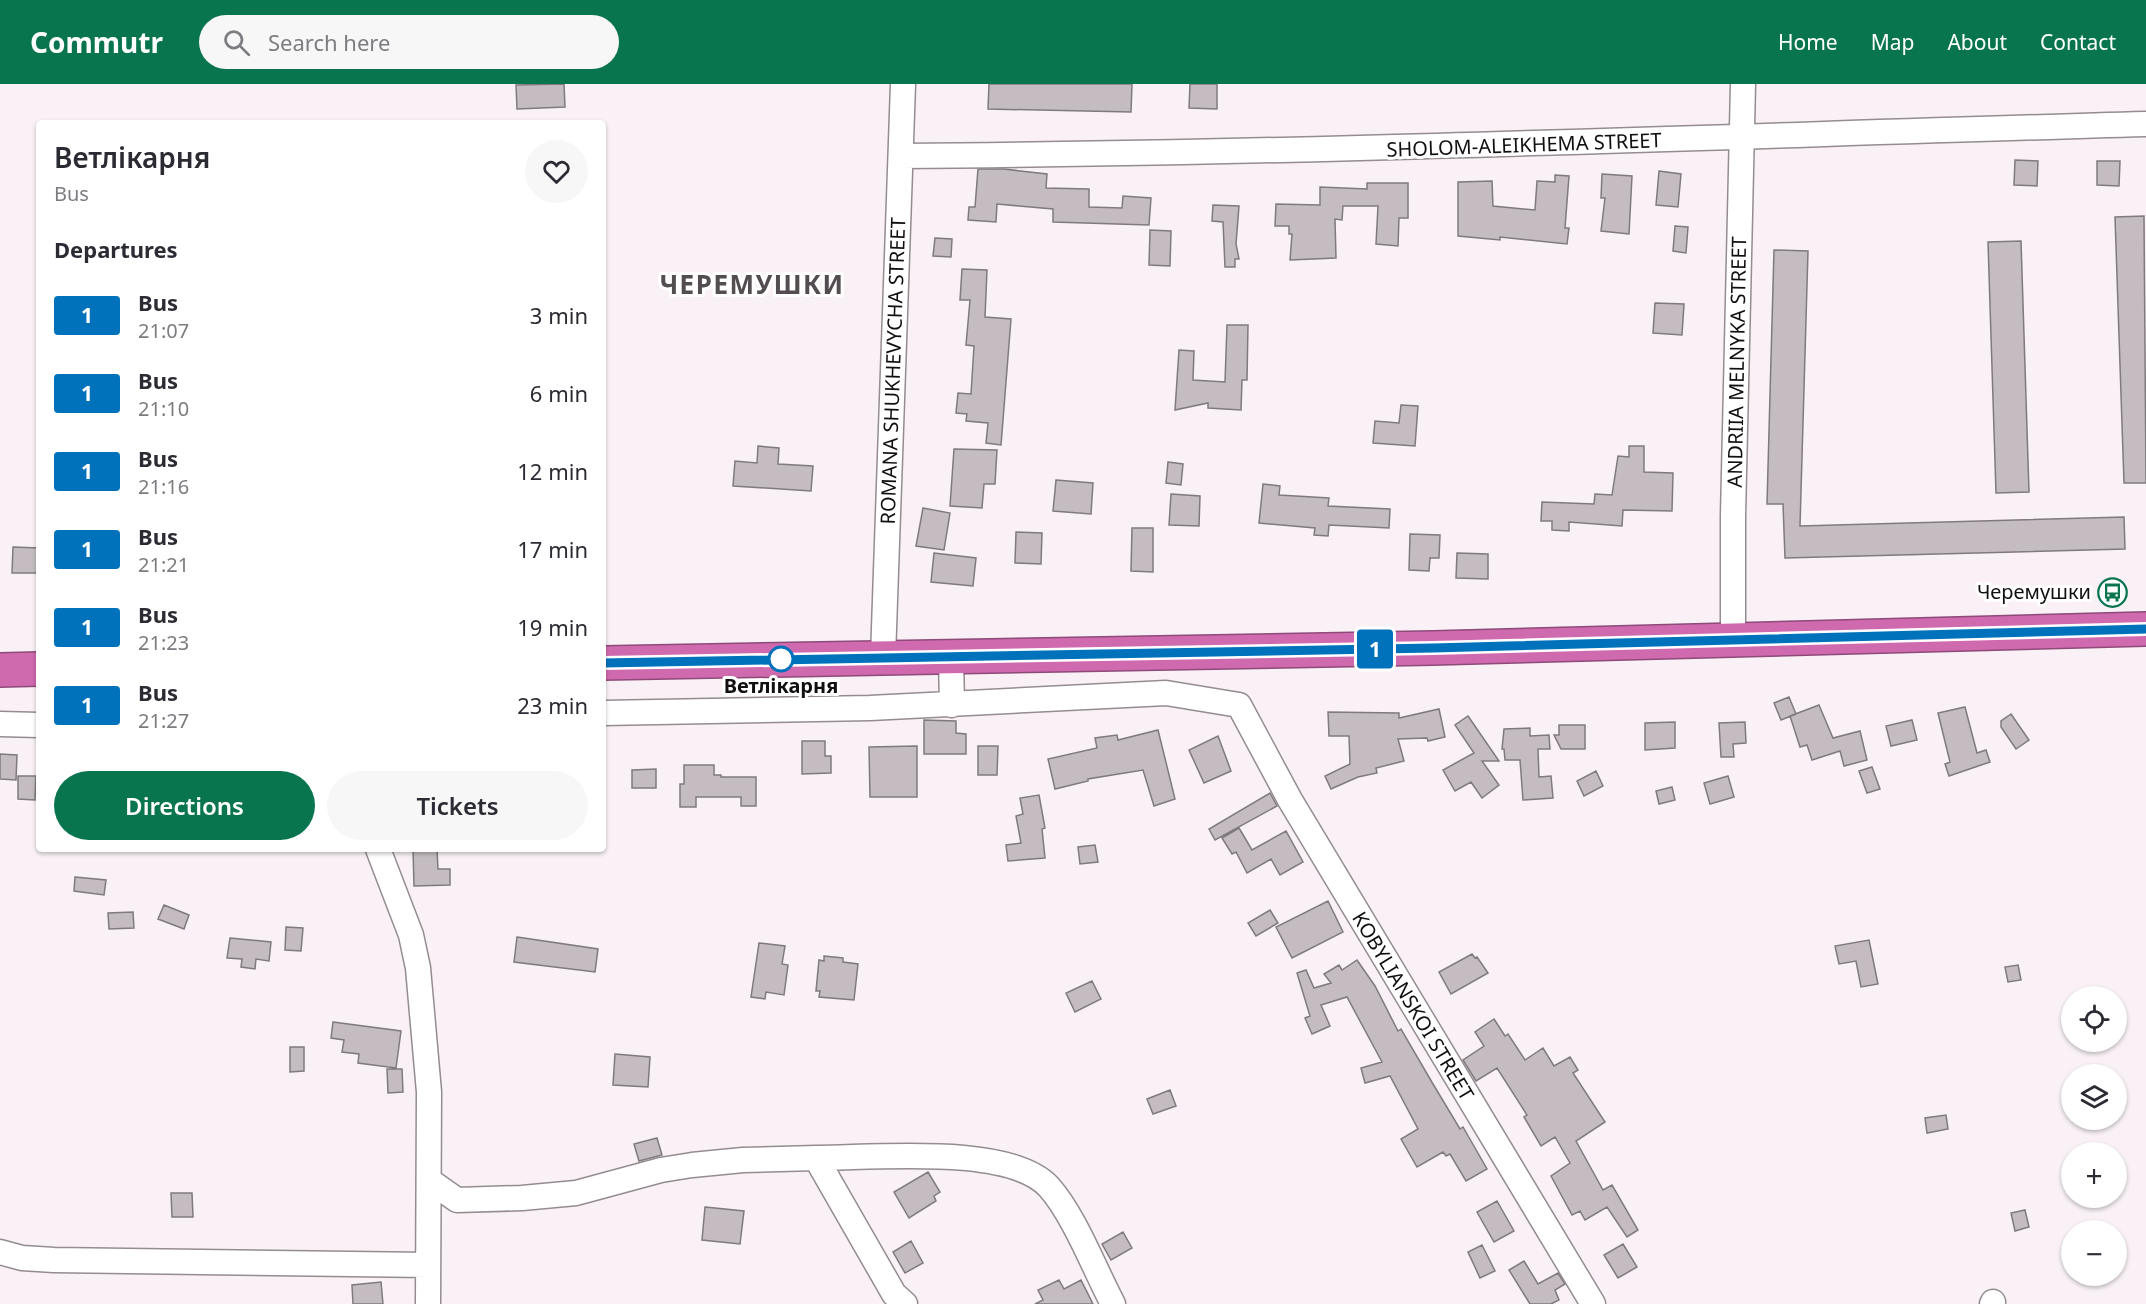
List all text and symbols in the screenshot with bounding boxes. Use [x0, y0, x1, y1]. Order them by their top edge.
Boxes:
search box [199, 15, 619, 69]
text: Commutr [30, 23, 163, 61]
icon: search [220, 26, 253, 59]
text: Search here [268, 27, 390, 57]
text: Home [1778, 28, 1838, 56]
text: Map [1871, 28, 1914, 56]
text: About [1947, 28, 2007, 56]
text: Contact [2040, 28, 2116, 56]
street label: SHOLOM-ALEIKHEMA STREET [1386, 126, 1662, 163]
text: Ветлікарня [54, 138, 210, 176]
button: heart [525, 140, 588, 203]
text: Bus [54, 180, 89, 207]
street label: ROMANA SHUKHEVYCHA STREET [874, 217, 911, 525]
text: Departures [54, 234, 178, 264]
street label: ANDRIIA MELNYKA STREET [1721, 236, 1752, 488]
district label: ЧЕРЕМУШКИ [659, 266, 845, 302]
text: Bus [138, 287, 178, 317]
text: 3 min [530, 300, 588, 330]
text: 1 [81, 301, 93, 329]
text: 21:07 [138, 317, 189, 344]
text: Bus [138, 365, 178, 395]
text: 6 min [530, 378, 588, 408]
text: 1 [81, 379, 93, 407]
text: 21:10 [138, 395, 189, 422]
text: Bus [138, 443, 178, 473]
text: 12 min [517, 456, 588, 486]
text: 1 [81, 457, 93, 485]
text: 21:16 [138, 473, 189, 500]
text: Bus [138, 521, 178, 551]
text: 17 min [517, 534, 588, 564]
text: 1 [81, 535, 93, 563]
text: 21:21 [138, 551, 189, 578]
bus stop icon: Черемушки [2096, 576, 2128, 608]
place label: Черемушки [1977, 578, 2091, 605]
text: Bus [138, 599, 178, 629]
text: 19 min [517, 612, 588, 642]
text: 1 [81, 613, 93, 641]
text: 21:23 [138, 629, 189, 656]
line badge: 1 [1356, 630, 1394, 668]
text: 1 [1369, 635, 1381, 663]
marker: Ветлікарня [768, 646, 794, 672]
place label: Ветлікарня [724, 672, 838, 699]
text: Bus [138, 677, 178, 707]
text: 23 min [517, 690, 588, 720]
text: 1 [81, 691, 93, 719]
text: 21:27 [138, 707, 189, 734]
button: Directions [54, 771, 315, 840]
button: Tickets [327, 771, 588, 840]
street label: KOBYLIANSKOI STREET [1346, 906, 1481, 1105]
map controls [2061, 986, 2127, 1286]
button: locate [2061, 986, 2127, 1052]
button: layers [2061, 1064, 2127, 1130]
button: + [2061, 1142, 2127, 1208]
button: − [2061, 1220, 2127, 1286]

